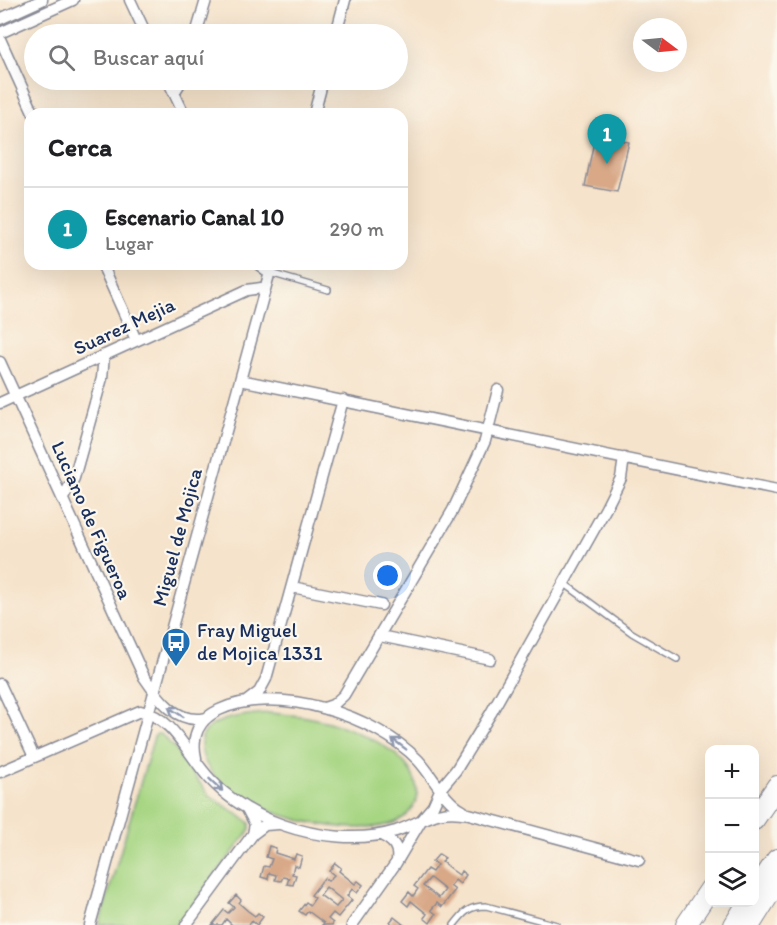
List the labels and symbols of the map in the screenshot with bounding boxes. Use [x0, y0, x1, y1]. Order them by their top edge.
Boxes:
north arrow [633, 18, 687, 72]
pin: 1 [588, 114, 626, 164]
street label: Suarez Mejia [70, 292, 179, 360]
street label: Luciano de Figueroa [46, 437, 138, 603]
street label: Miguel de Mojica [147, 465, 207, 609]
your location [373, 561, 402, 590]
place label: Fray Miguel de Mojica 1331 [197, 618, 323, 665]
bus stop icon: Fray Miguel de Mojica 1331 [160, 626, 192, 668]
one-way arrow [168, 706, 185, 719]
one-way arrow [391, 737, 407, 750]
one-way arrow [208, 778, 223, 792]

